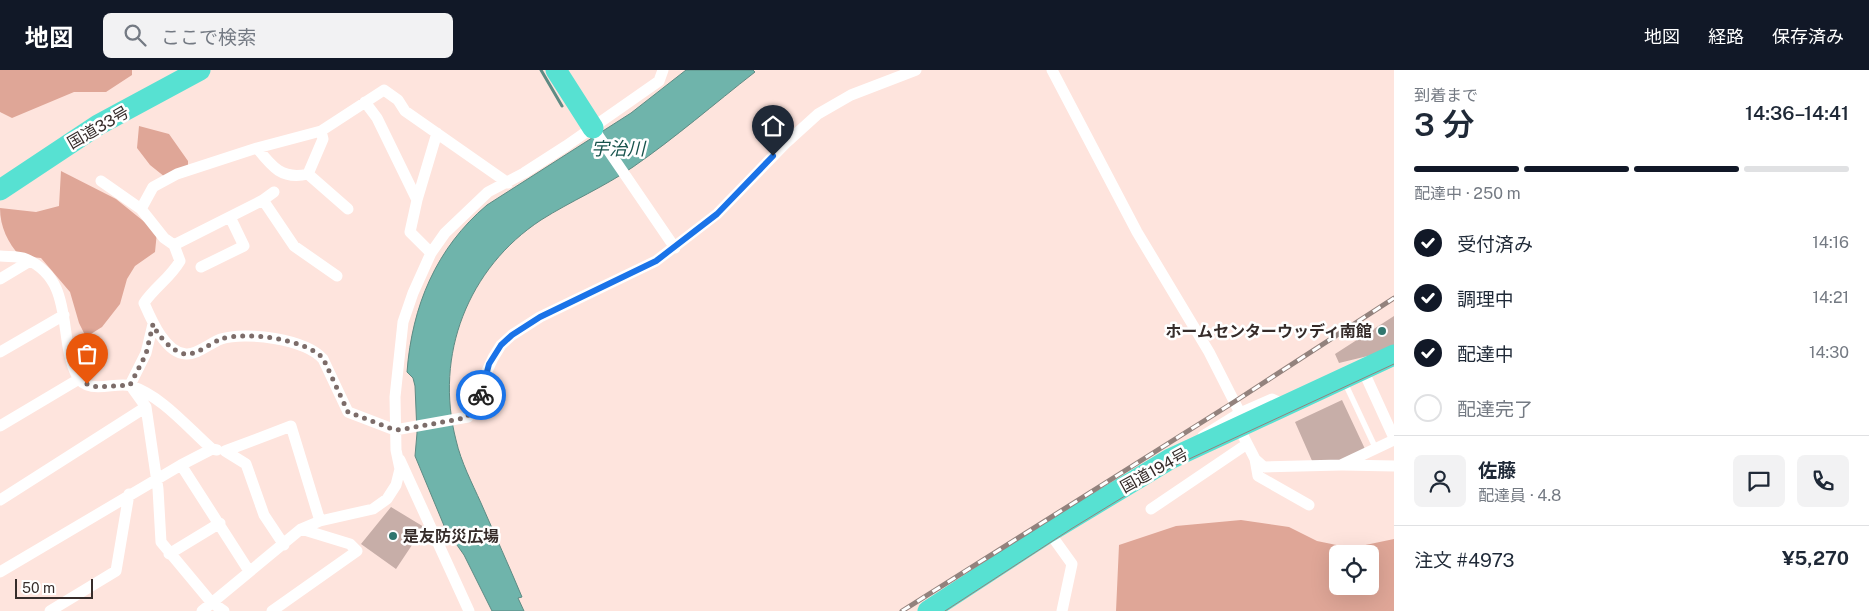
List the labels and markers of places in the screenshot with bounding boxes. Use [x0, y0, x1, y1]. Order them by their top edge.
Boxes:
pin [752, 105, 794, 156]
place label: ホームセンターウッディ南館 [1166, 322, 1372, 341]
marker: ホームセンターウッディ南館 [1376, 325, 1388, 337]
pin [66, 333, 108, 384]
place label: 是友防災広場 [403, 527, 499, 546]
marker: 是友防災広場 [387, 530, 399, 542]

